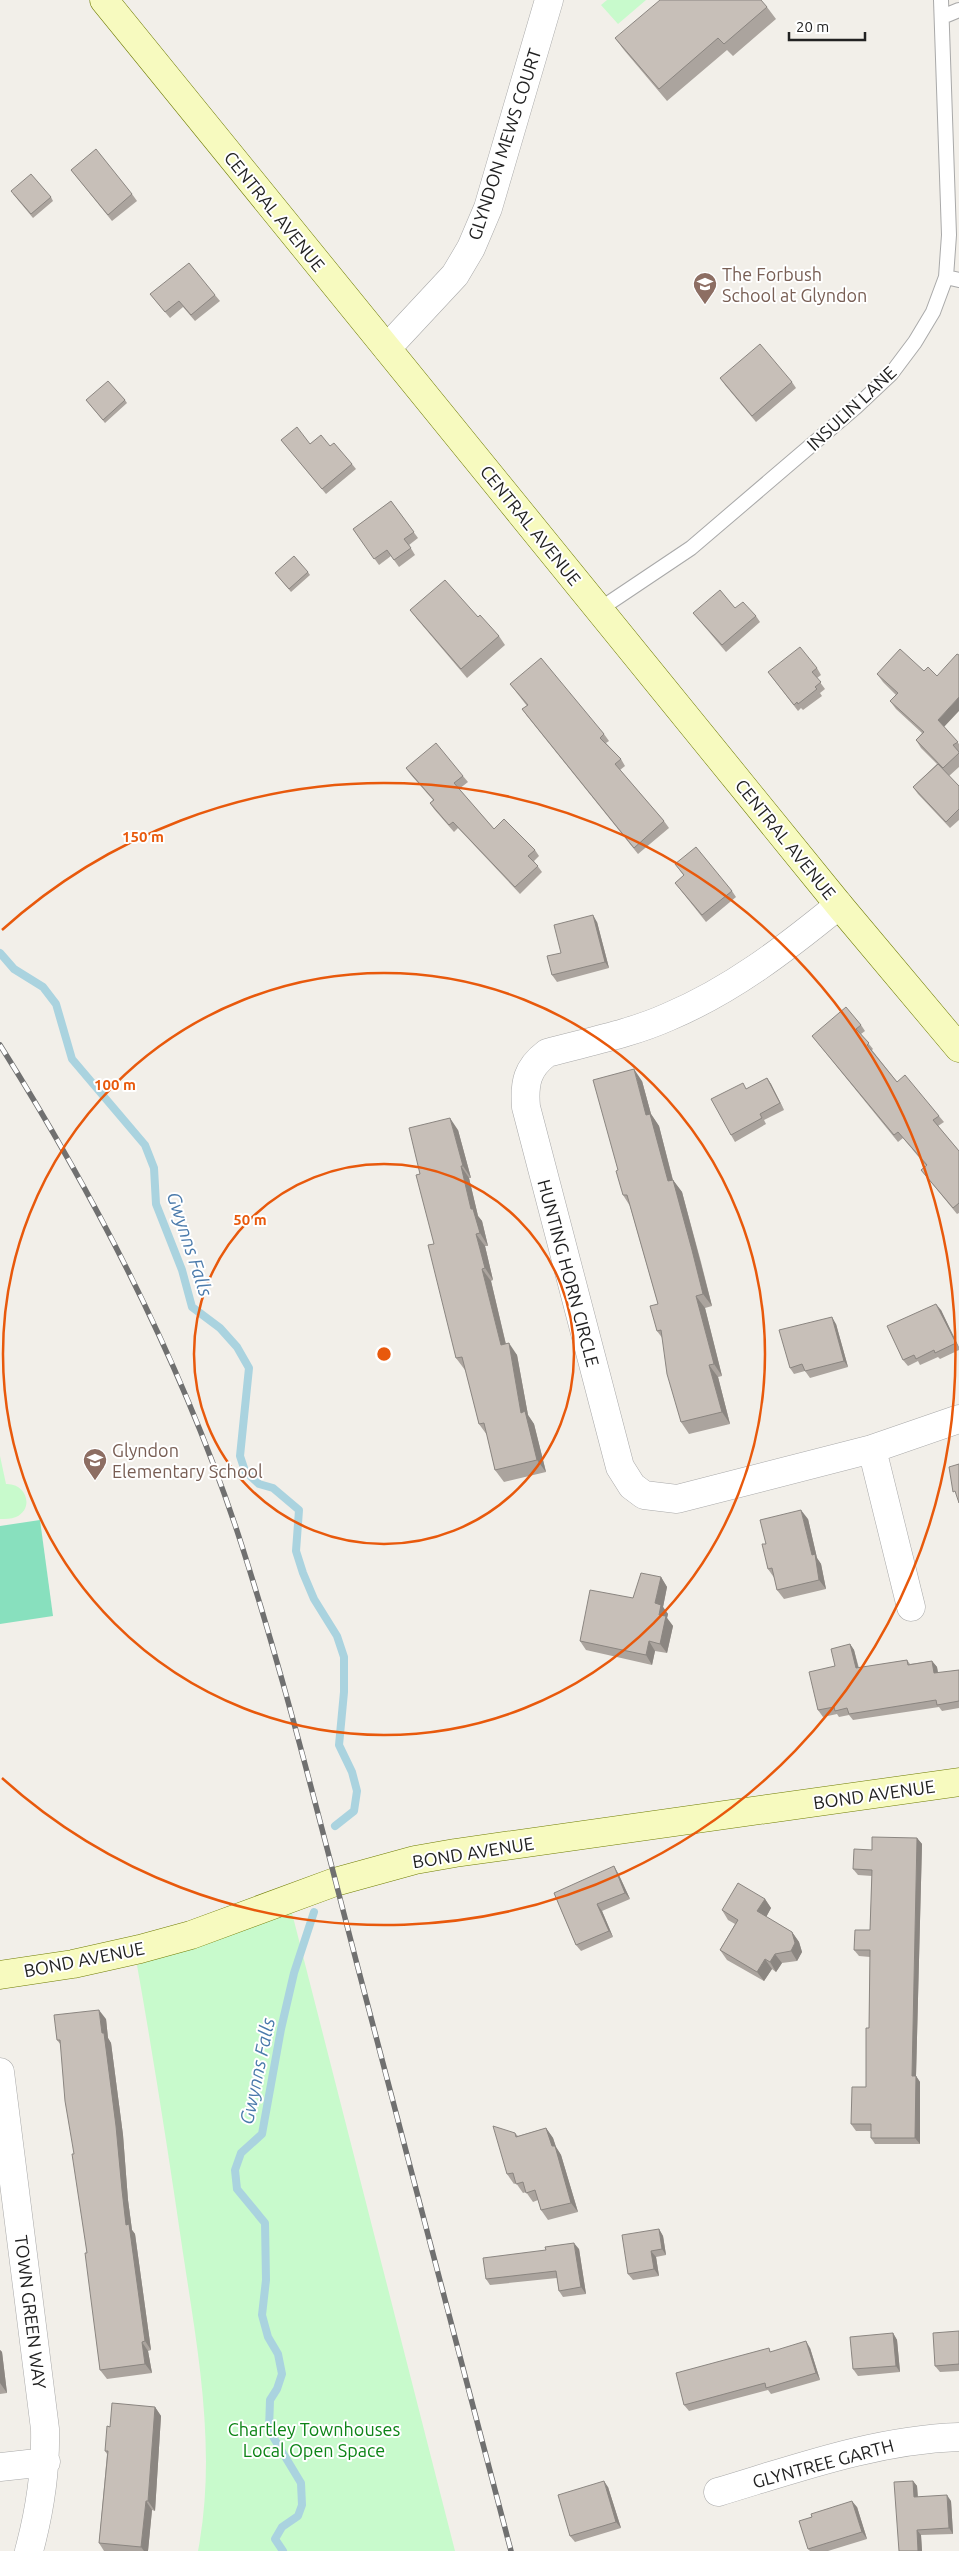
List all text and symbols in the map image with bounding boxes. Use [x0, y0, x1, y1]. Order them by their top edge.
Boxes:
scale bar [789, 10, 865, 42]
text: 20 m [796, 18, 829, 35]
street label: GLYNDON MEWS COURT [464, 46, 544, 242]
street label: CENTRAL AVENUE [221, 147, 329, 275]
place label: The Forbush School at Glyndon [722, 264, 867, 305]
school or university icon: The Forbush School at Glyndon [692, 271, 718, 305]
street label: INSULIN LANE [802, 362, 900, 454]
street label: CENTRAL AVENUE [477, 461, 585, 589]
street label: CENTRAL AVENUE [732, 775, 840, 903]
text: 150 m [122, 828, 164, 845]
text: 100 m [94, 1076, 136, 1093]
street label: HUNTING HORN CIRCLE [534, 1177, 604, 1369]
water label: Gwynns Falls [163, 1189, 217, 1299]
text: 50 m [233, 1211, 267, 1228]
centre of rings [375, 1345, 393, 1363]
place label: Glyndon Elementary School [112, 1440, 263, 1481]
school or university icon: Glyndon Elementary School [82, 1447, 108, 1481]
street label: BOND AVENUE [812, 1776, 936, 1812]
street label: BOND AVENUE [411, 1833, 535, 1871]
street label: BOND AVENUE [22, 1937, 146, 1981]
water label: Gwynns Falls [235, 2016, 279, 2126]
street label: TOWN GREEN WAY [12, 2234, 50, 2391]
park label: Chartley Townhouses Local Open Space [228, 2419, 400, 2460]
street label: GLYNTREE GARTH [750, 2435, 896, 2491]

